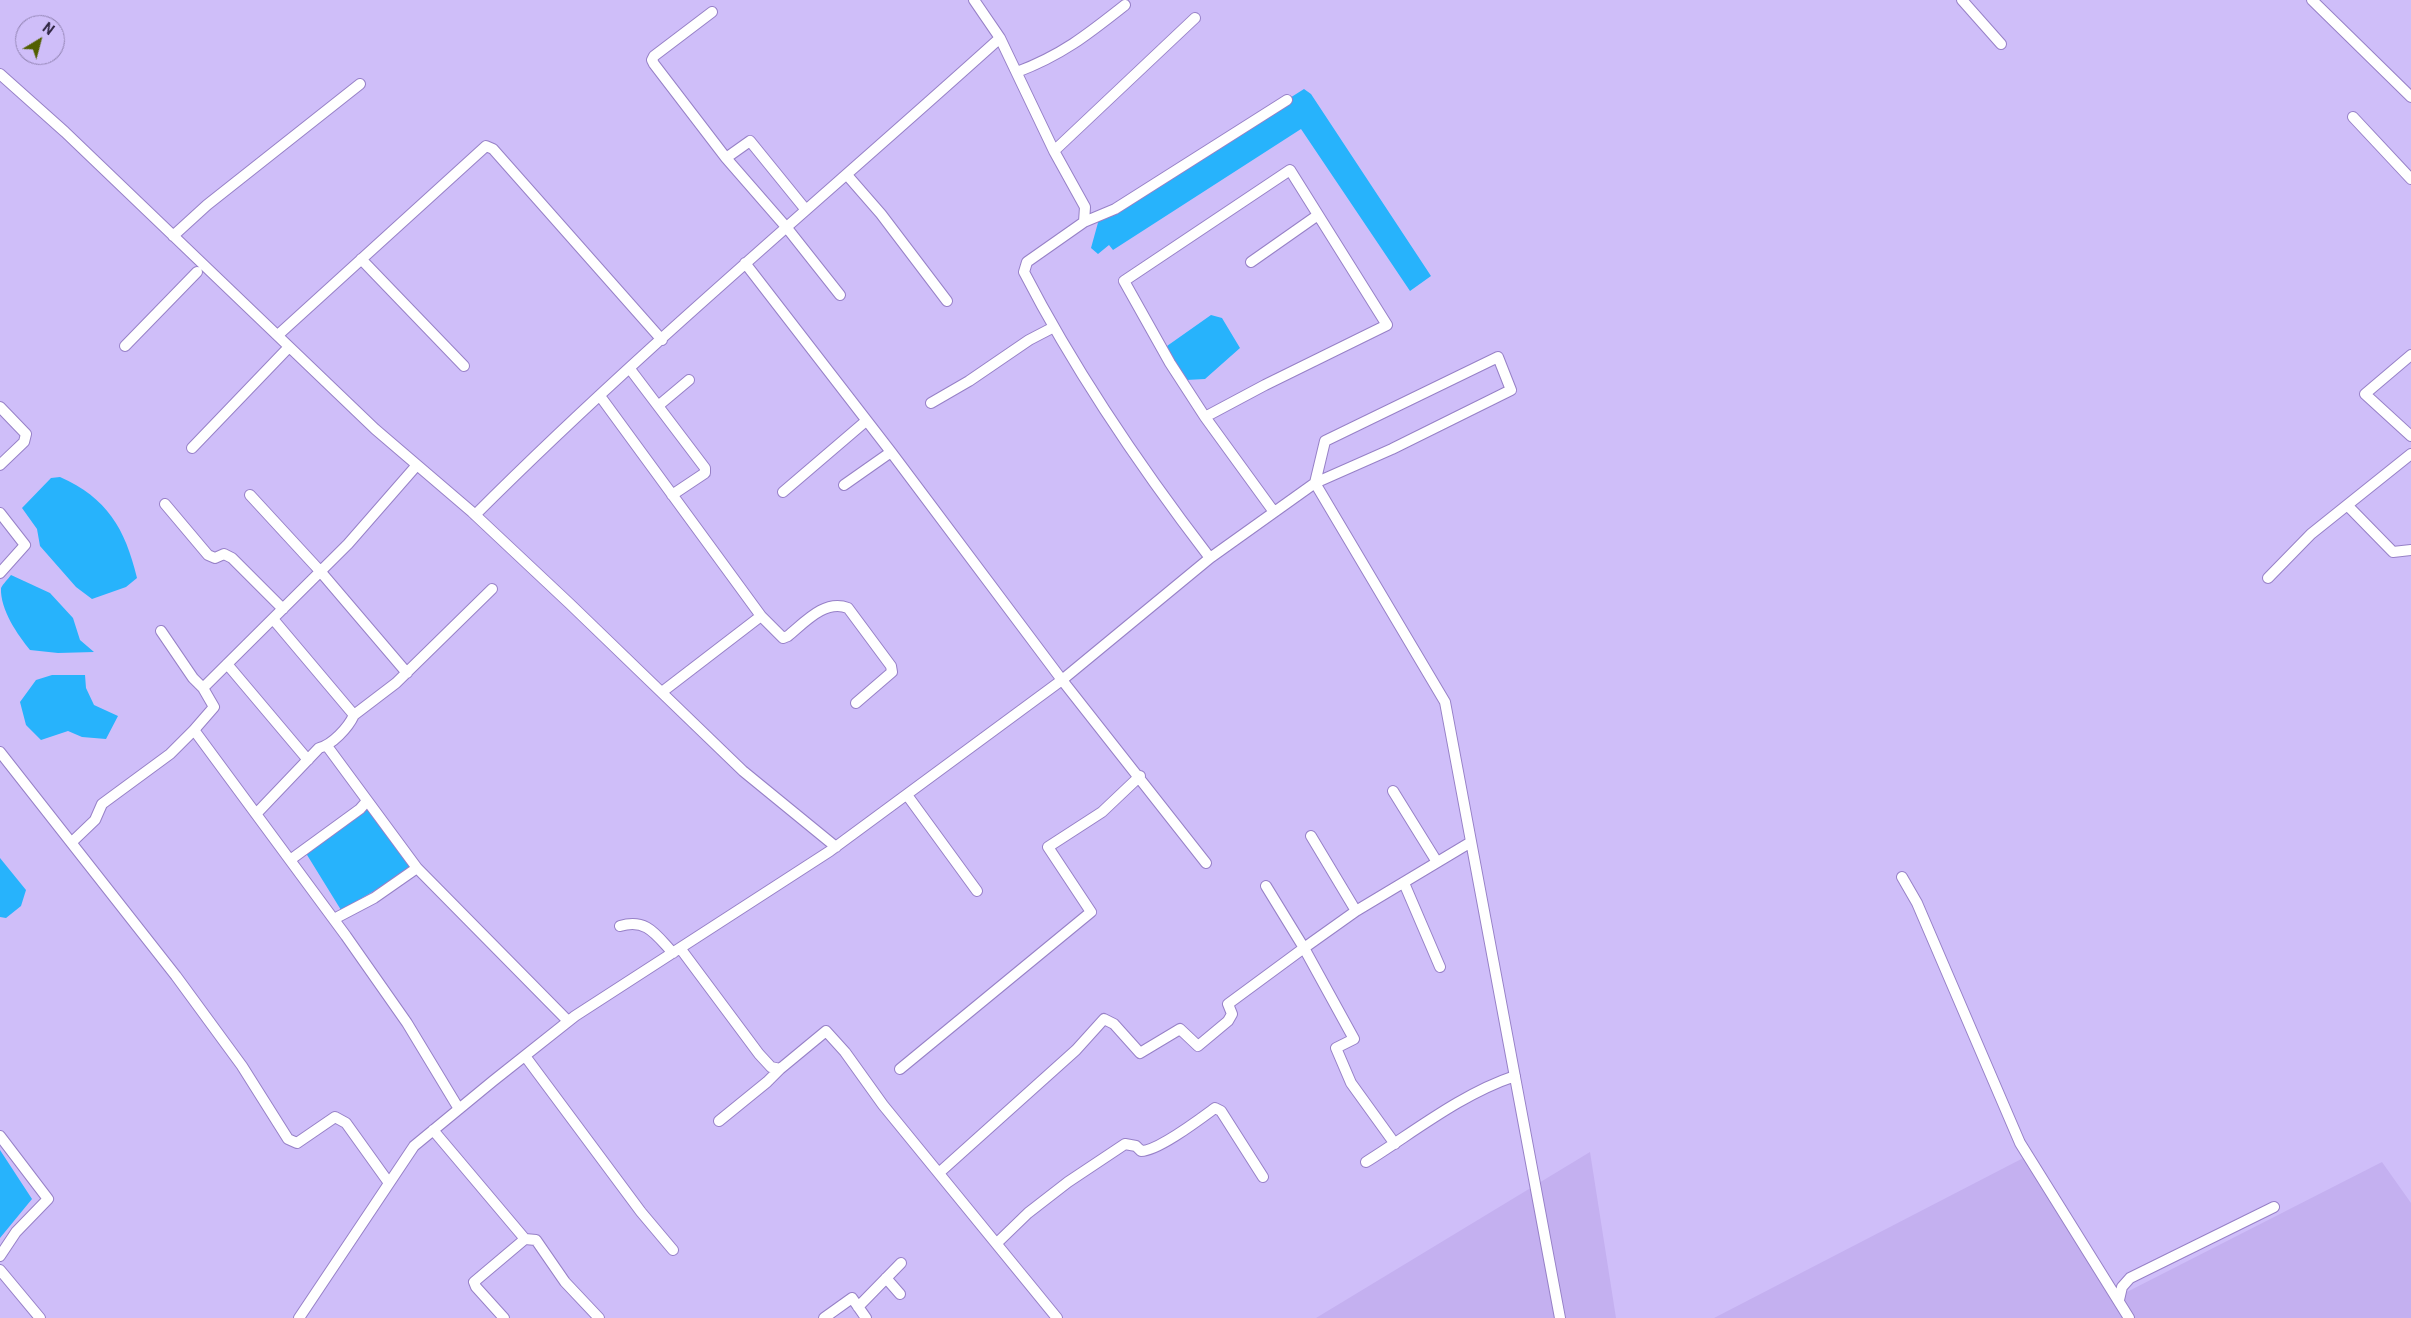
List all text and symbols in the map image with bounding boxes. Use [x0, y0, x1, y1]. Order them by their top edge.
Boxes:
north arrow [15, 15, 65, 65]
text: N [40, 19, 57, 38]

